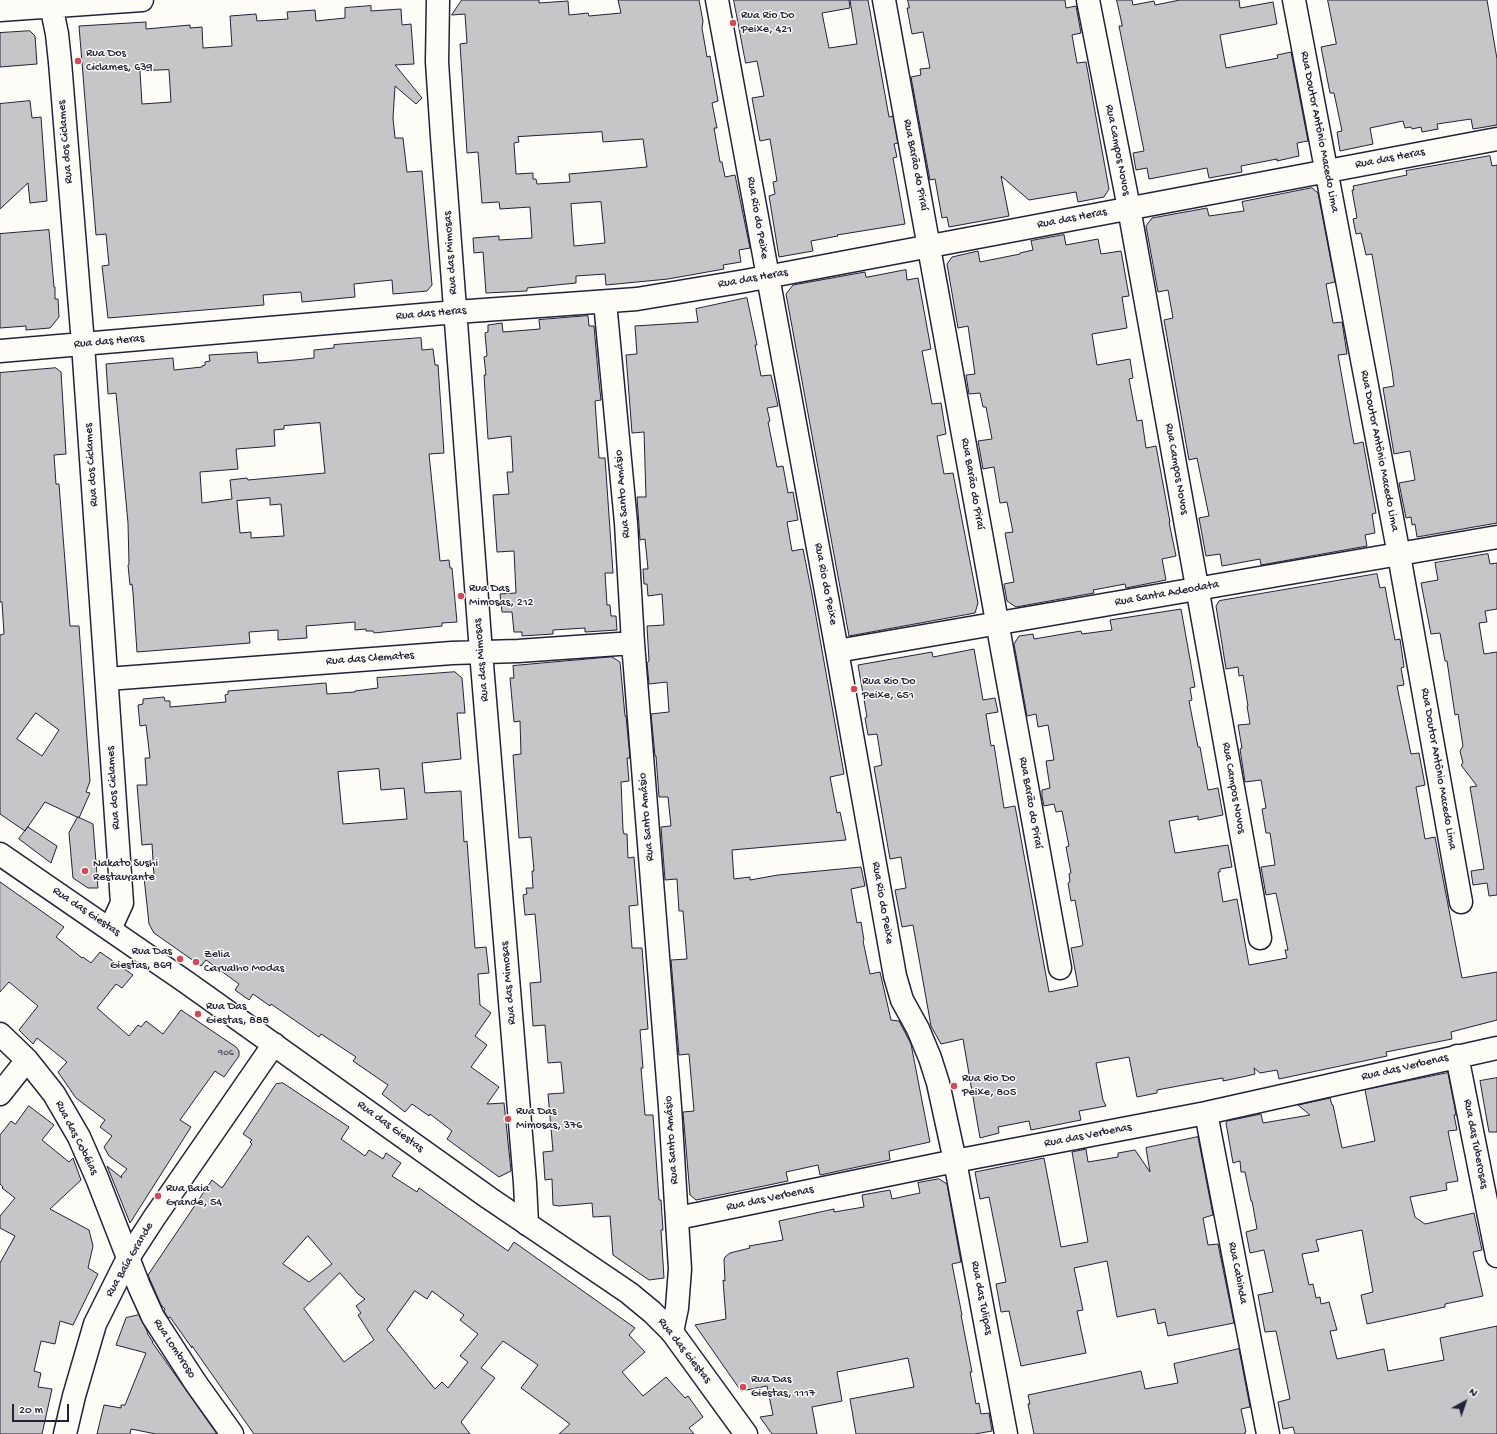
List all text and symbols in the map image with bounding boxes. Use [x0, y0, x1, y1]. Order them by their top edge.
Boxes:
place label: Rua Rio Do Peixe, 421 [741, 9, 794, 37]
marker: Rua Rio Do Peixe, 421 [728, 18, 738, 28]
place label: Rua Dos Ciclames, 639 [86, 47, 153, 75]
street label: Rua Doutor Antônio Macedo Lima [1296, 50, 1342, 214]
marker: Rua Dos Ciclames, 639 [73, 56, 83, 66]
street label: Rua dos Ciclames [55, 100, 77, 184]
street label: Rua Campos Novos [1101, 103, 1133, 197]
street label: Rua Barão do Piraí [899, 118, 931, 212]
street label: Rua das Heras [1354, 145, 1426, 173]
street label: Rua Rio do Peixe [743, 176, 771, 260]
street label: Rua das Heras [1036, 205, 1108, 233]
street label: Rua das Mimosas [441, 211, 461, 295]
street label: Rua das Heras [717, 266, 789, 292]
street label: Rua das Heras [395, 304, 467, 324]
street label: Rua das Heras [73, 332, 145, 352]
street label: Rua Doutor Antônio Macedo Lima [1356, 369, 1402, 533]
street label: Rua Campos Novos [1161, 422, 1191, 516]
street label: Rua dos Ciclames [82, 423, 102, 507]
street label: Rua Barão do Piraí [957, 437, 987, 531]
street label: Rua Santo Amásio [612, 449, 634, 539]
street label: Rua Rio do Peixe [810, 542, 840, 626]
street label: Rua Santa Adeodata [1114, 578, 1220, 610]
place label: Rua Das Mimosas, 212 [469, 582, 533, 610]
marker: Rua Das Mimosas, 212 [456, 591, 466, 601]
street label: Rua das Mimosas [471, 618, 493, 702]
street label: Rua das Clemates [325, 649, 415, 669]
place label: Rua Rio Do Peixe, 651 [862, 675, 915, 703]
marker: Rua Rio Do Peixe, 651 [849, 684, 859, 694]
street label: Rua Doutor Antônio Macedo Lima [1417, 687, 1459, 851]
street label: Rua Campos Novos [1218, 741, 1248, 835]
street label: Rua dos Ciclames [104, 746, 124, 830]
street label: Rua Barão do Piraí [1015, 756, 1045, 850]
street label: Rua Santo Amásio [636, 772, 658, 862]
place label: Nakato Sushi Restaurante [93, 857, 158, 885]
street label: Rua Rio do Peixe [868, 861, 896, 945]
marker: Nakato Sushi Restaurante [80, 866, 90, 876]
street label: Rua das Giestas [49, 884, 123, 940]
street label: Rua das Mimosas [498, 941, 520, 1025]
place label: Rua Das Giestas, 869 [110, 945, 172, 973]
place label: Zelia Carvalho Modas [204, 948, 284, 976]
marker: Rua Das Giestas, 869 [175, 954, 185, 964]
marker: Zelia Carvalho Modas [191, 957, 201, 967]
place label: Rua Das Giestas, 888 [206, 1000, 269, 1028]
marker: Rua Das Giestas, 888 [193, 1009, 203, 1019]
house number: 906 [218, 1047, 234, 1059]
street label: Rua das Verbenas [1360, 1051, 1450, 1085]
place label: Rua Rio Do Peixe, 805 [962, 1072, 1016, 1100]
marker: Rua Rio Do Peixe, 805 [949, 1081, 959, 1091]
street label: Rua Santo Amásio [662, 1095, 682, 1185]
street label: Rua das Giestas [354, 1098, 426, 1156]
street label: Rua das Tuberosas [1459, 1098, 1491, 1190]
street label: Rua das Cobéias [51, 1099, 101, 1177]
place label: Rua Das Mimosas, 376 [516, 1105, 582, 1133]
marker: Rua Das Mimosas, 376 [503, 1114, 513, 1124]
street label: Rua das Verbenas [1043, 1120, 1133, 1152]
place label: Rua Baia Grande, 54 [166, 1182, 222, 1210]
street label: Rua das Verbenas [725, 1183, 815, 1215]
marker: Rua Baia Grande, 54 [153, 1191, 163, 1201]
street label: Rua Baía Grande [103, 1220, 157, 1300]
street label: Rua Cabinda [1224, 1241, 1250, 1305]
street label: Rua das Tulipas [967, 1260, 995, 1336]
street label: Rua das Giestas [654, 1315, 714, 1387]
street label: Rua Lombroso [149, 1317, 199, 1381]
place label: Rua Das Giestas, 1117 [751, 1373, 815, 1401]
marker: Rua Das Giestas, 1117 [738, 1382, 748, 1392]
north arrow [1445, 1382, 1485, 1422]
text: N [1466, 1386, 1479, 1400]
scale bar [14, 1396, 71, 1422]
text: 20 m [19, 1404, 43, 1418]

